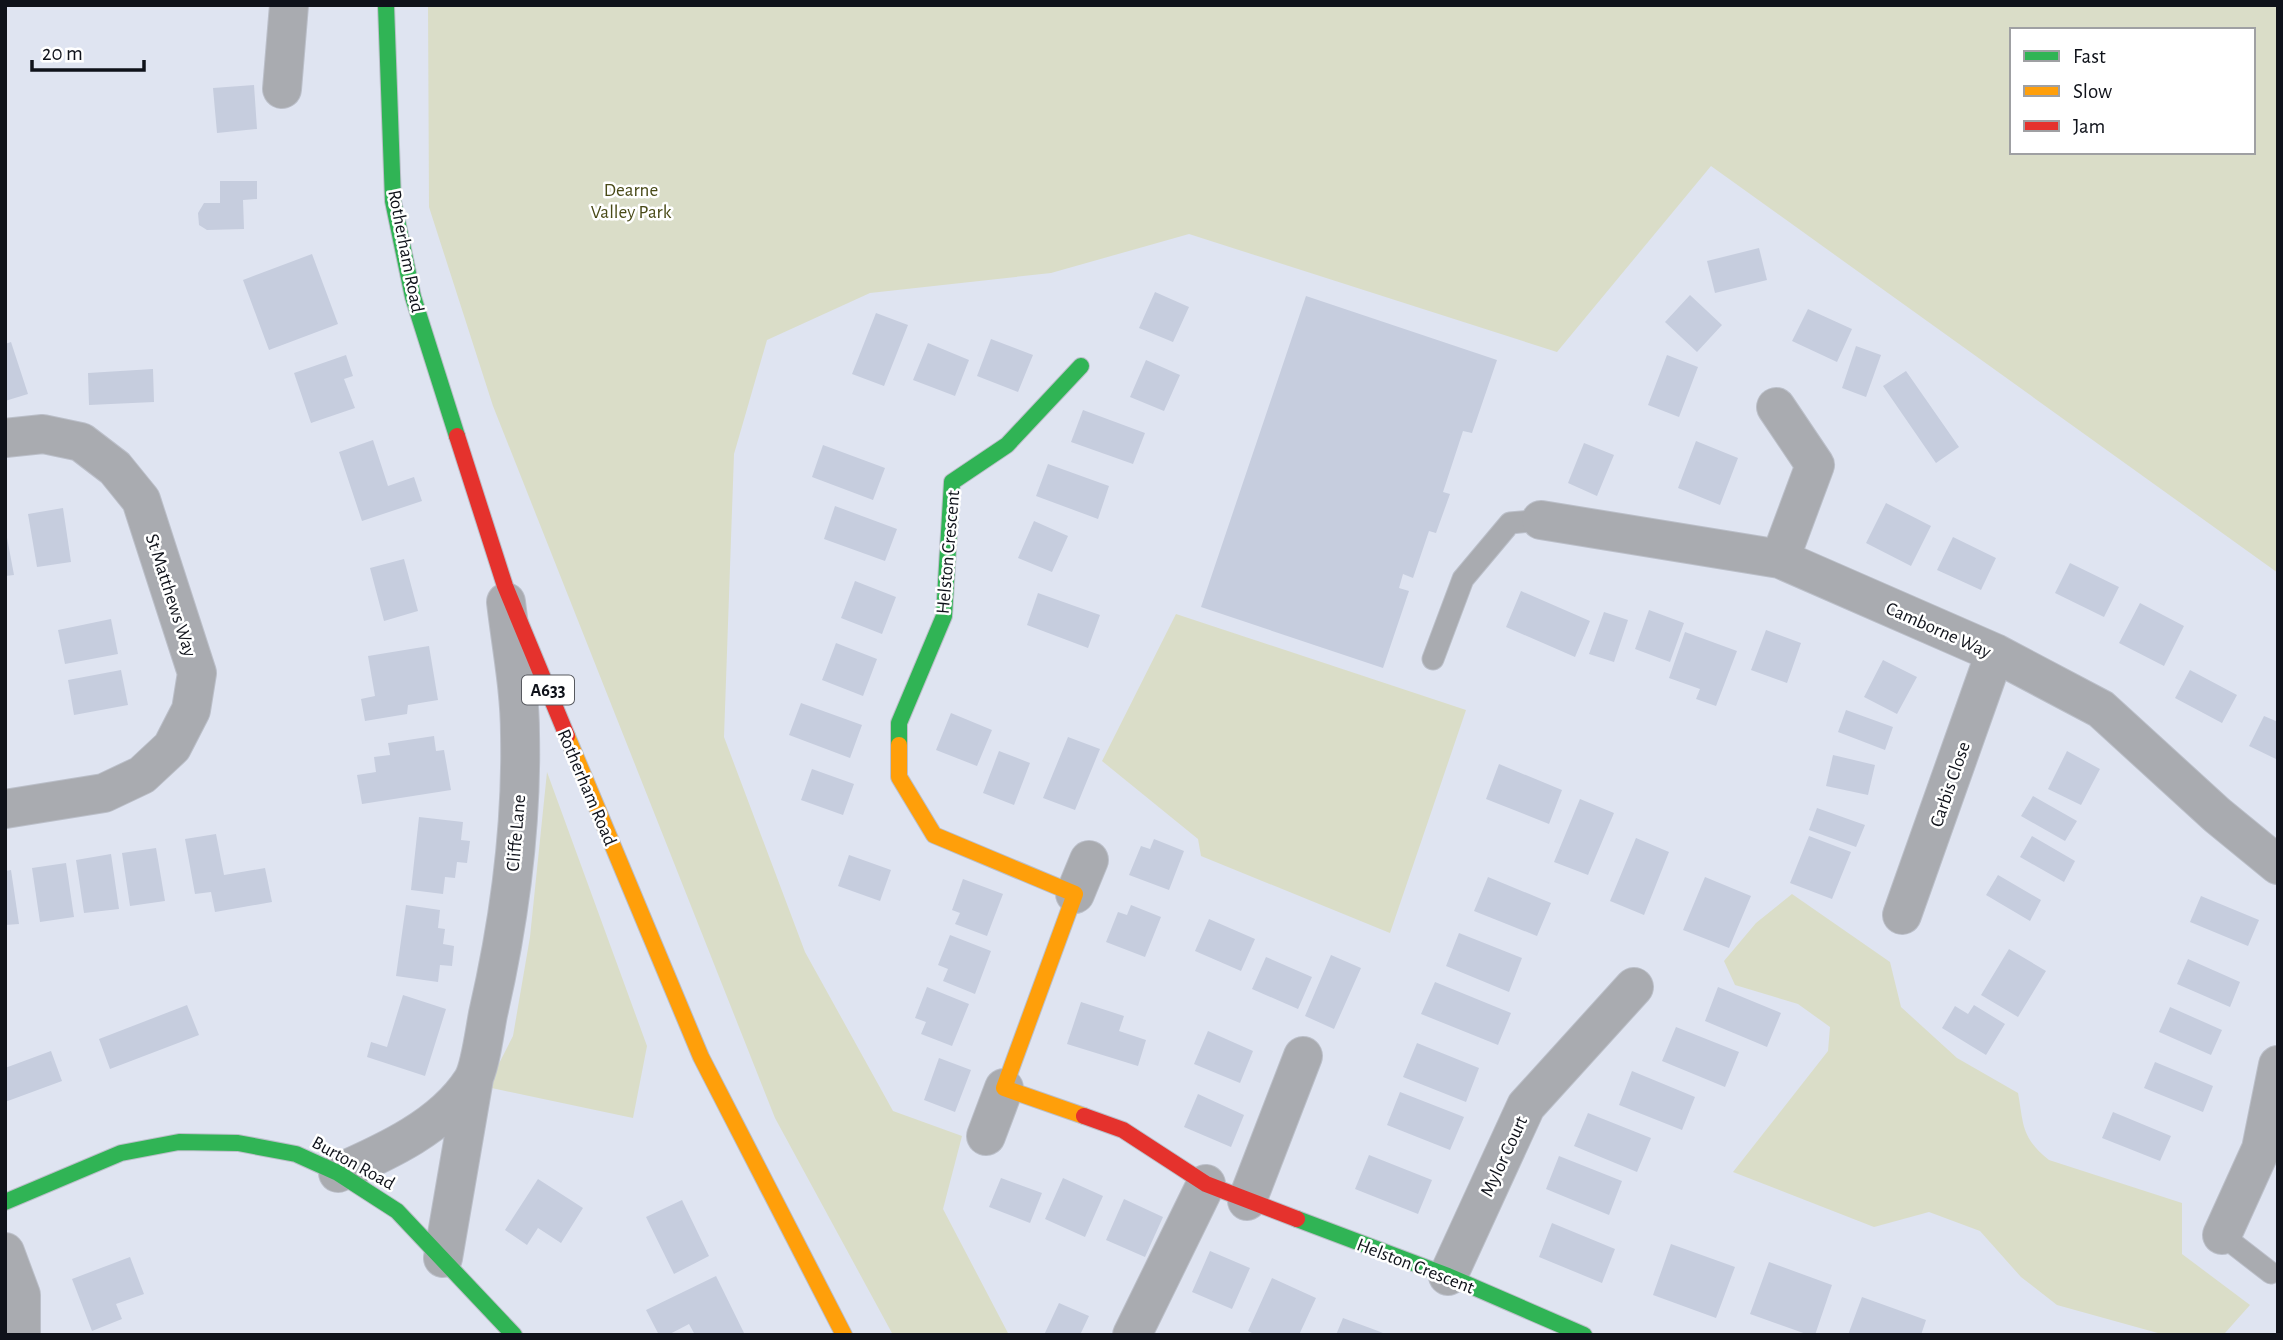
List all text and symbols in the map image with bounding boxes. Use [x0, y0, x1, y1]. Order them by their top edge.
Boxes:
scale bar [32, 28, 144, 72]
legend [2010, 28, 2255, 154]
text: 20 m [42, 43, 83, 64]
text: Fast [2073, 46, 2106, 67]
text: Slow [2073, 81, 2112, 102]
text: Jam [2073, 116, 2105, 137]
park label: Dearne Valley Park [591, 181, 672, 222]
street label: Rotherham Road [384, 188, 427, 314]
street label: Helston Crescent [934, 489, 963, 615]
street label: St Matthews Way [142, 532, 199, 659]
street label: Camborne Way [1883, 599, 1994, 662]
road number: A633 [522, 676, 574, 704]
street label: Rotherham Road [554, 727, 620, 849]
street label: Carbis Close [1927, 739, 1974, 830]
street label: Cliffe Lane [504, 794, 529, 872]
street label: Mylor Court [1477, 1113, 1531, 1200]
street label: Burton Road [309, 1133, 398, 1194]
street label: Helston Crescent [1354, 1235, 1477, 1298]

